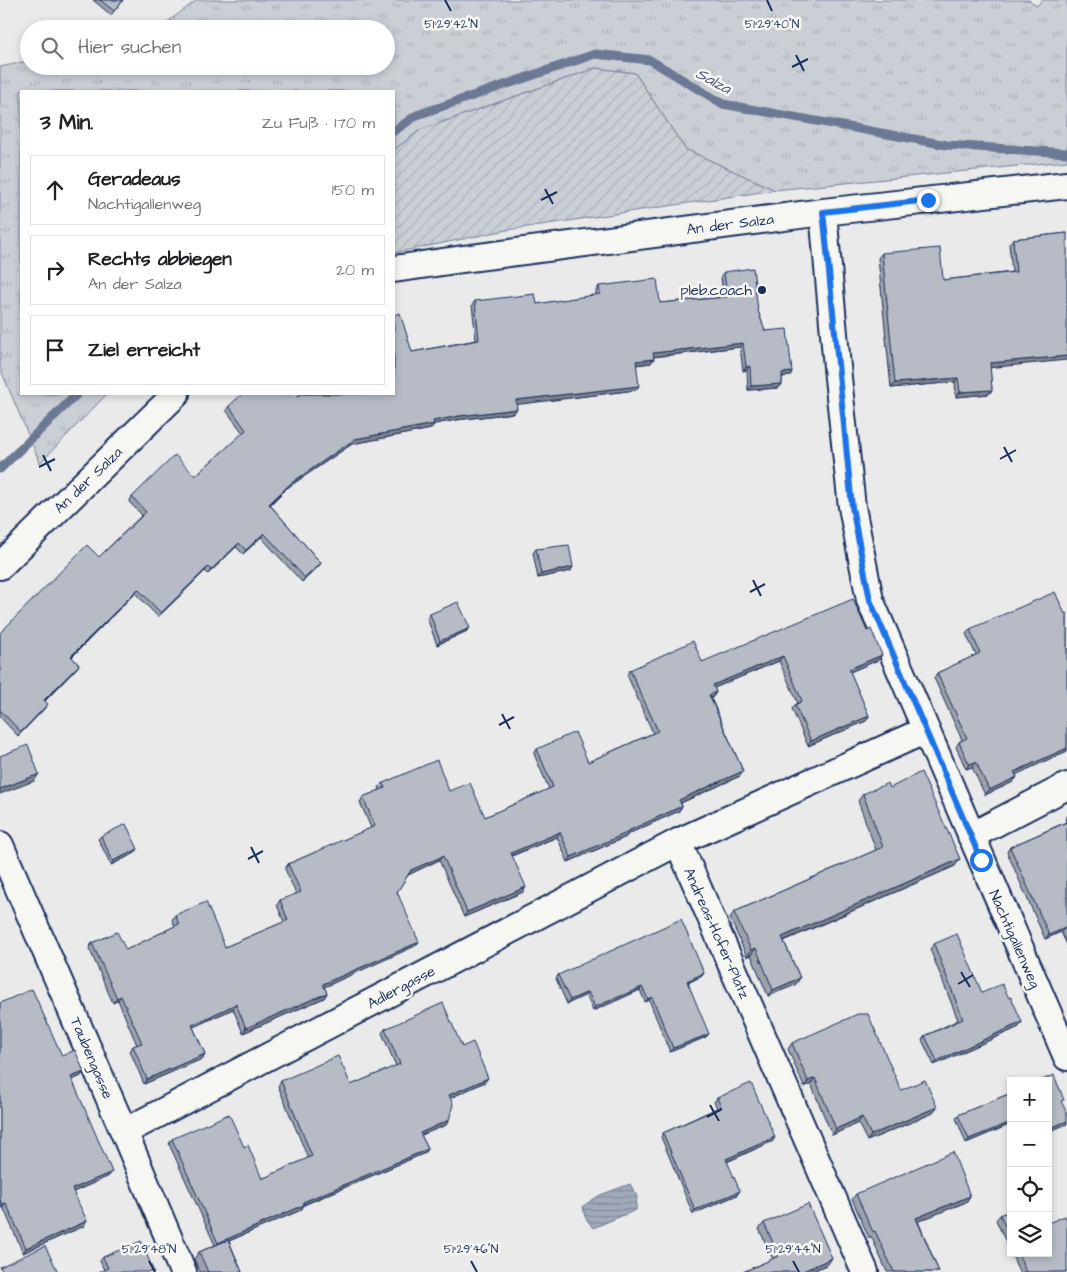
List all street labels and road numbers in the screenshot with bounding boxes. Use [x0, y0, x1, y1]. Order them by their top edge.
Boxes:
street label: An der Salza [685, 209, 775, 240]
street label: An der Salza [49, 442, 128, 518]
street label: Andreas-Hofer-Platz [678, 864, 755, 1003]
street label: Nachtigallenweg [982, 887, 1046, 993]
street label: Adlergasse [363, 961, 440, 1015]
street label: Taubengasse [64, 1014, 118, 1103]

